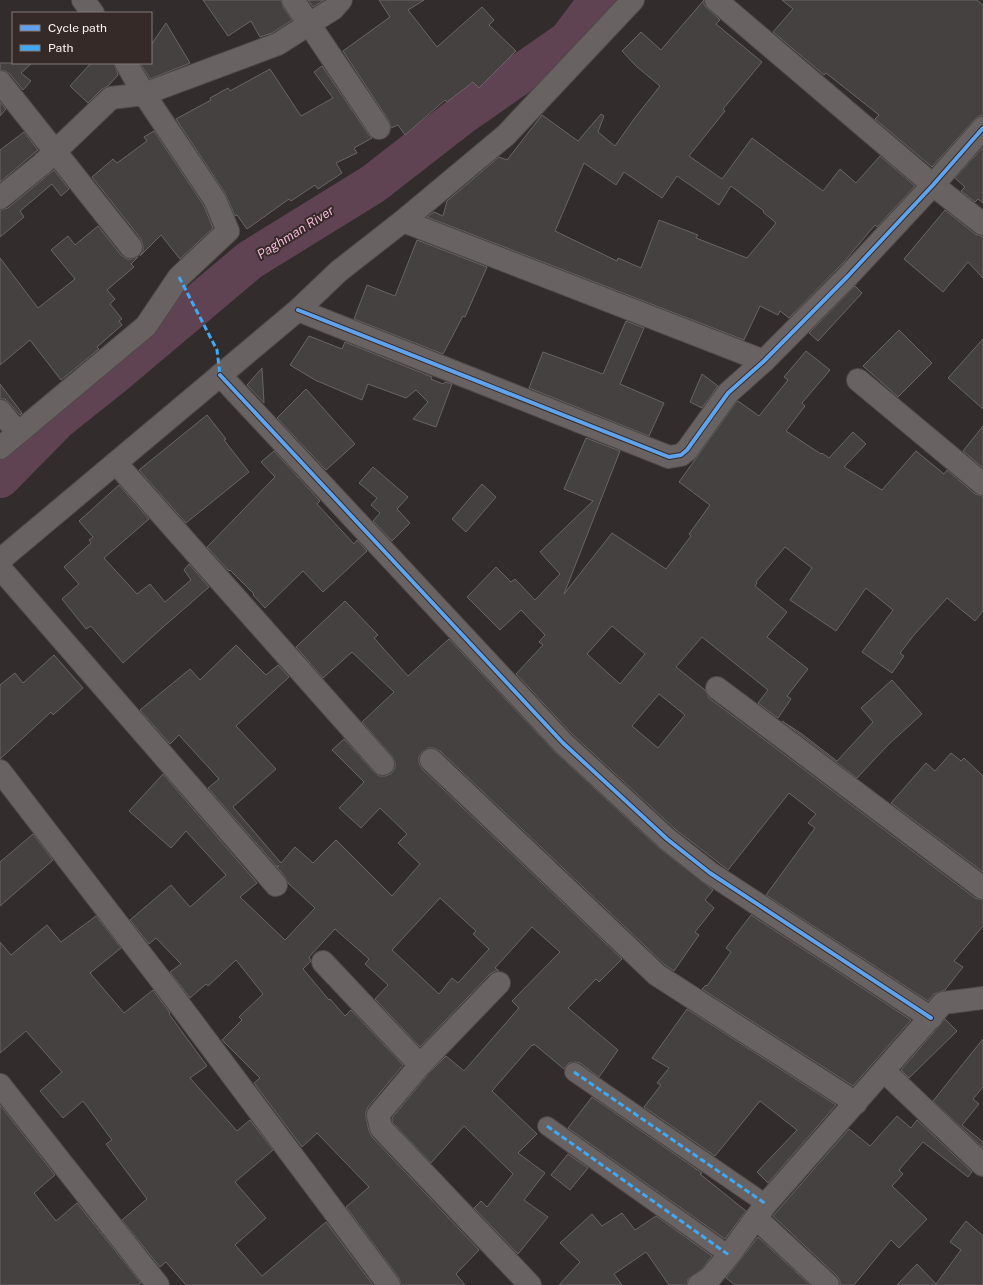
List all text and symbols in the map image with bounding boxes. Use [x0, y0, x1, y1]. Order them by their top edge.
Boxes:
legend [12, 12, 152, 64]
text: Cycle path [48, 21, 107, 35]
text: Path [48, 41, 74, 55]
water label: Paghman River [254, 203, 336, 262]

